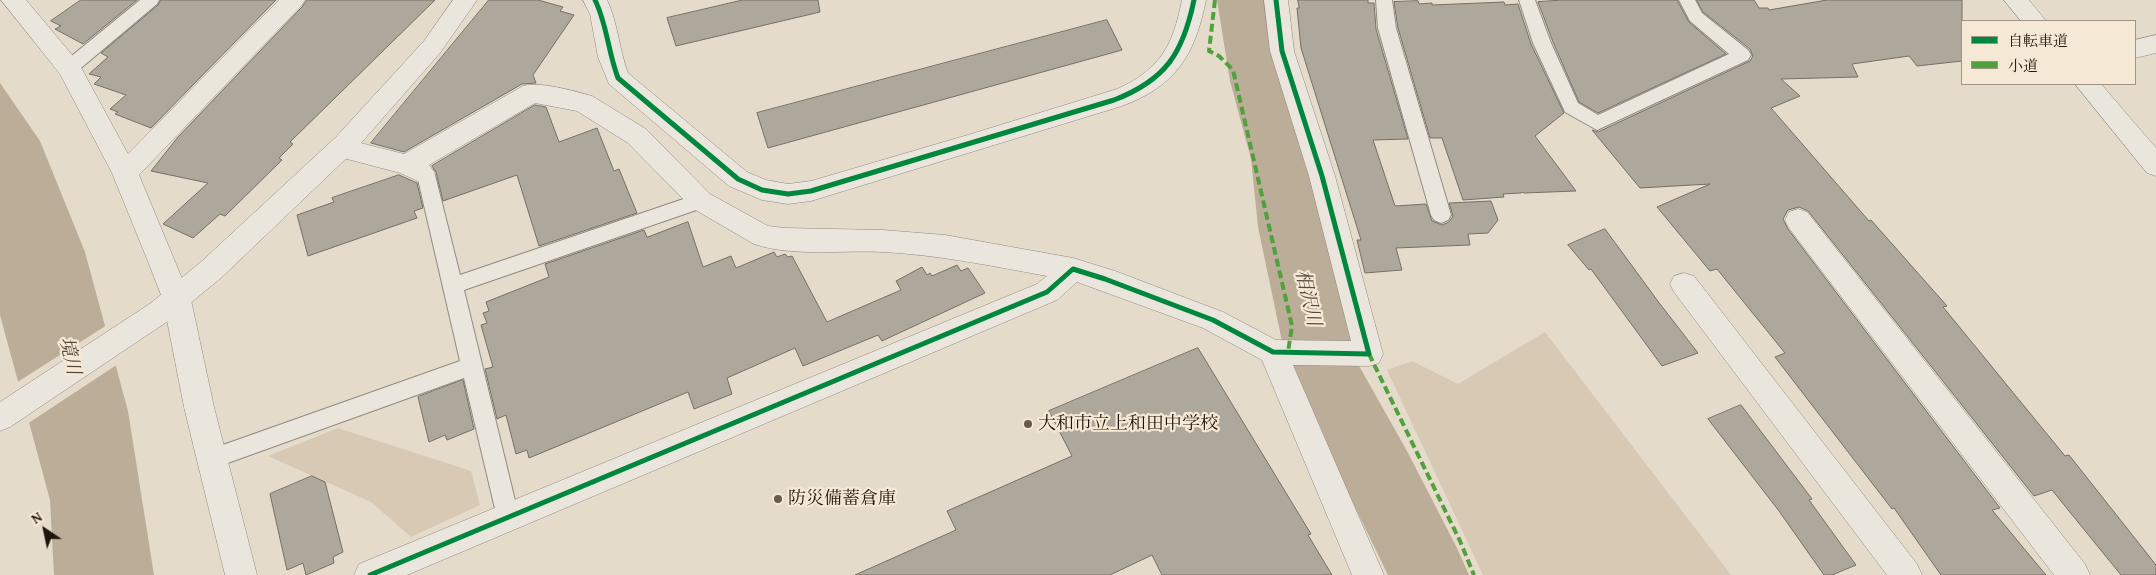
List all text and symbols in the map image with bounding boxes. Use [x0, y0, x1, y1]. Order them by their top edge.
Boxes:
legend [1961, 20, 2136, 85]
text: 自転車道 [2008, 30, 2068, 51]
text: 小道 [2008, 55, 2038, 76]
water label: 相沢川 [1289, 268, 1325, 328]
water label: 境川 [54, 335, 84, 377]
place label: 大和市立上和田中学校 [1038, 413, 1218, 435]
marker: 大和市立上和田中学校 [1022, 418, 1034, 430]
place label: 防災備蓄倉庫 [788, 488, 896, 510]
marker: 防災備蓄倉庫 [772, 493, 784, 505]
north arrow [20, 505, 70, 555]
text: N [27, 507, 46, 528]

